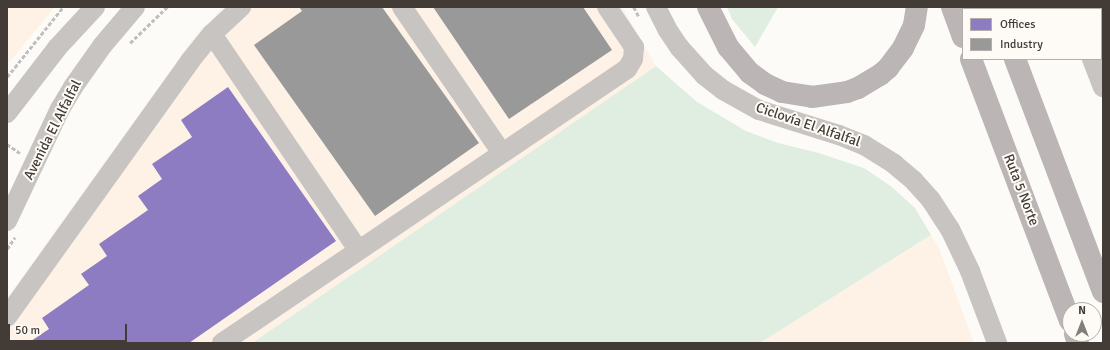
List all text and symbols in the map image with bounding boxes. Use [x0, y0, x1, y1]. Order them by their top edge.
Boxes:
legend [962, 8, 1102, 60]
text: Offices [1000, 17, 1035, 32]
text: Industry [1000, 37, 1043, 52]
street label: Avenida El Alfalfal [21, 77, 85, 183]
street label: Ciclovía El Alfalfal [753, 99, 863, 151]
street label: Ruta 5 Norte [1000, 152, 1042, 228]
north arrow [1062, 302, 1102, 342]
text: N [1078, 304, 1086, 317]
scale bar [10, 316, 129, 342]
text: 50 m [15, 323, 40, 338]

